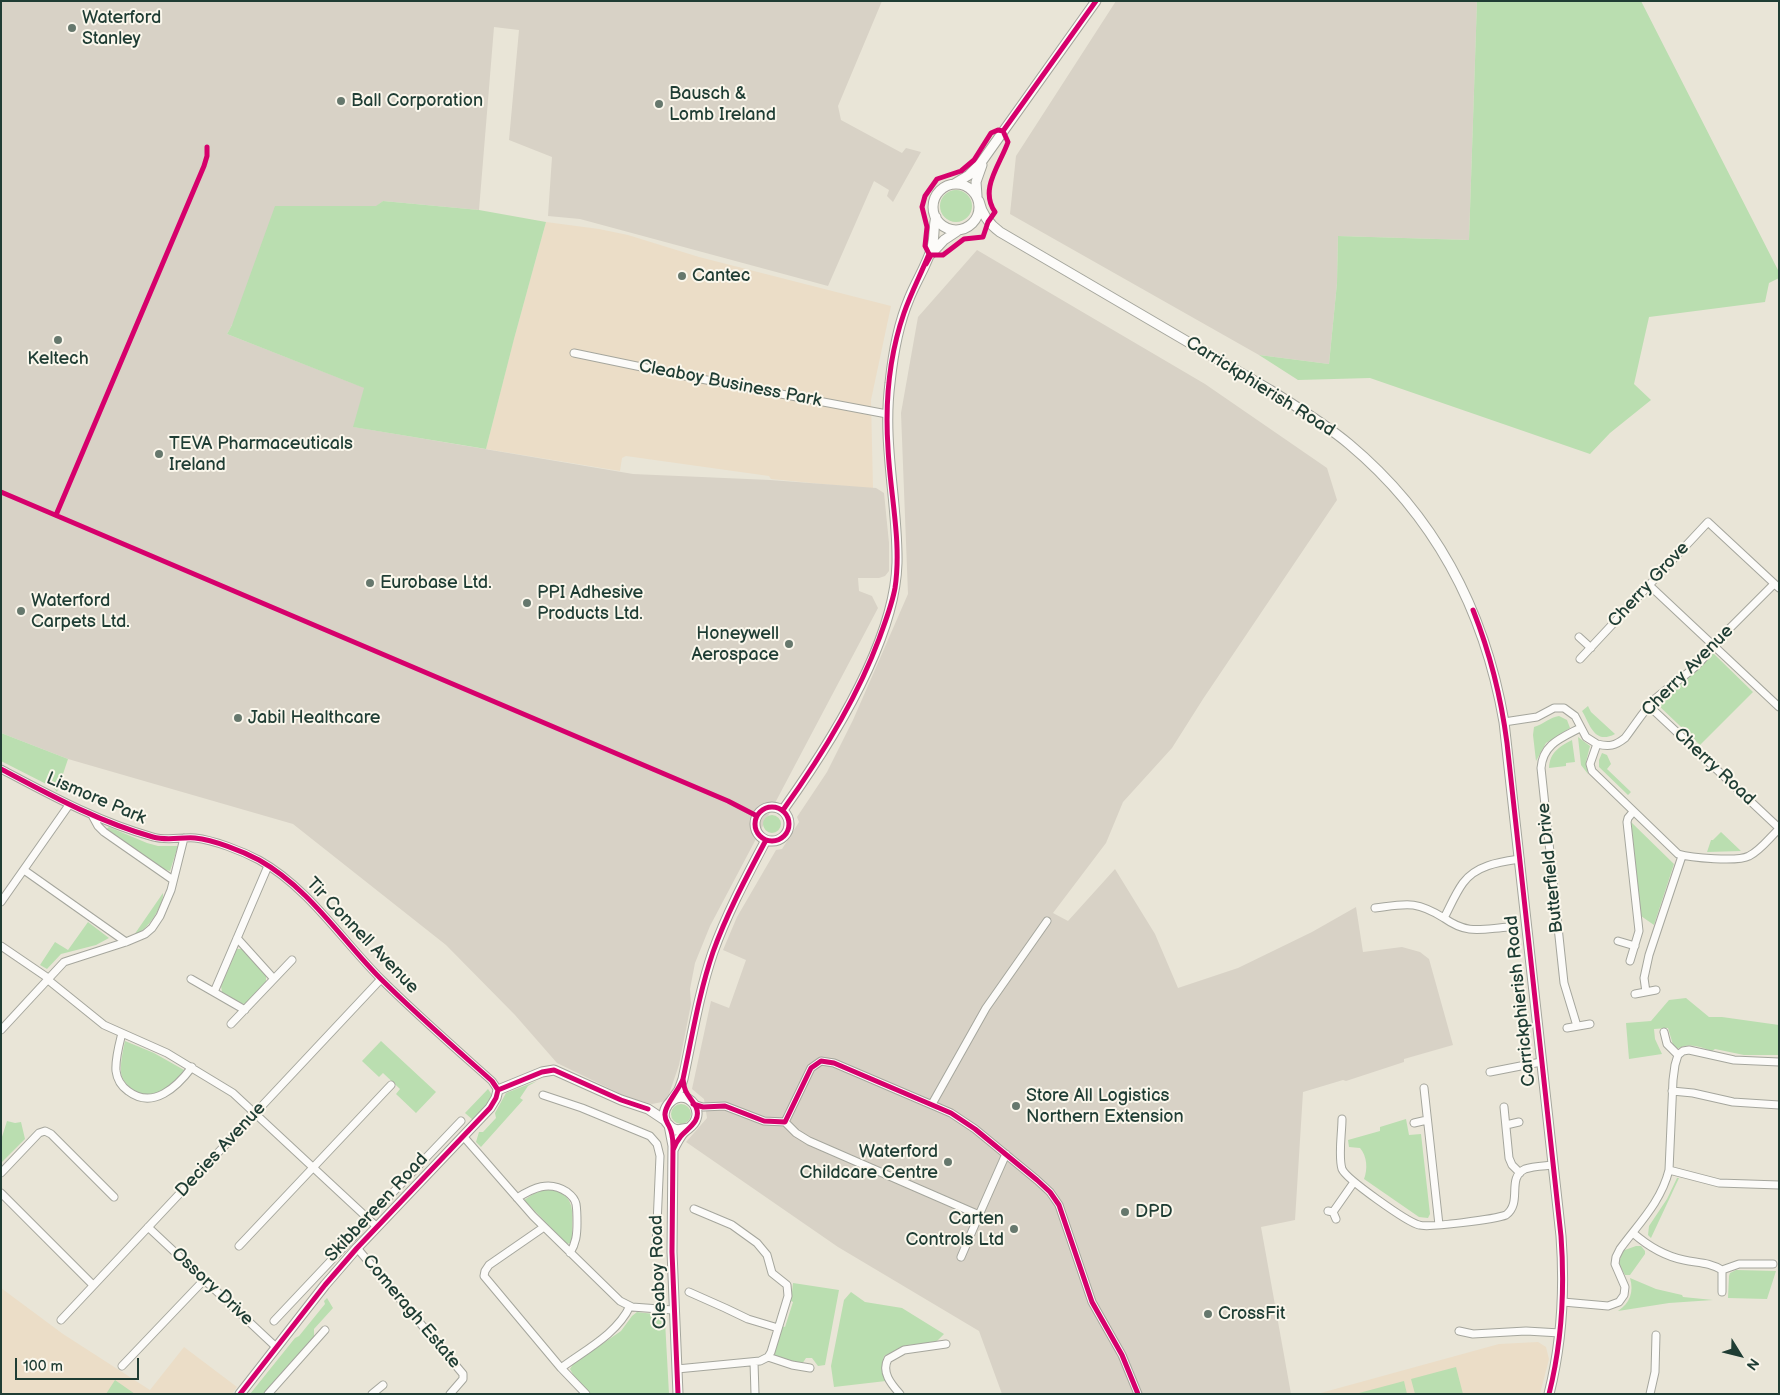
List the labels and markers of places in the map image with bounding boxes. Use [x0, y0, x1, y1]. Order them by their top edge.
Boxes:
place label: Waterford Stanley [82, 7, 161, 50]
marker: Waterford Stanley [66, 22, 78, 34]
place label: Bausch & Lomb Ireland [669, 83, 776, 126]
place label: Ball Corporation [351, 90, 483, 112]
marker: Ball Corporation [335, 95, 347, 107]
marker: Bausch & Lomb Ireland [653, 98, 665, 110]
place label: Cantec [692, 265, 750, 287]
marker: Cantec [676, 270, 688, 282]
marker: Keltech [52, 334, 64, 346]
place label: Keltech [27, 348, 89, 370]
place label: TEVA Pharmaceuticals Ireland [169, 433, 353, 476]
marker: TEVA Pharmaceuticals Ireland [153, 448, 165, 460]
place label: Eurobase Ltd. [380, 572, 492, 594]
marker: Eurobase Ltd. [364, 577, 376, 589]
place label: PPI Adhesive Products Ltd. [537, 582, 643, 624]
place label: Waterford Carpets Ltd. [31, 590, 130, 632]
marker: PPI Adhesive Products Ltd. [521, 597, 533, 609]
marker: Waterford Carpets Ltd. [15, 605, 27, 617]
place label: Honeywell Aerospace [692, 623, 779, 666]
marker: Honeywell Aerospace [783, 638, 795, 650]
place label: Jabil Healthcare [248, 707, 381, 729]
marker: Jabil Healthcare [232, 712, 244, 724]
place label: Store All Logistics Northern Extension [1026, 1085, 1184, 1128]
marker: Store All Logistics Northern Extension [1010, 1100, 1022, 1112]
place label: Waterford Childcare Centre [799, 1141, 938, 1184]
marker: Waterford Childcare Centre [942, 1156, 954, 1168]
place label: DPD [1135, 1201, 1173, 1223]
marker: DPD [1119, 1206, 1131, 1218]
place label: Carten Controls Ltd [906, 1208, 1004, 1250]
marker: Carten Controls Ltd [1008, 1223, 1020, 1235]
place label: CrossFit [1218, 1303, 1285, 1325]
marker: CrossFit [1202, 1308, 1214, 1320]

